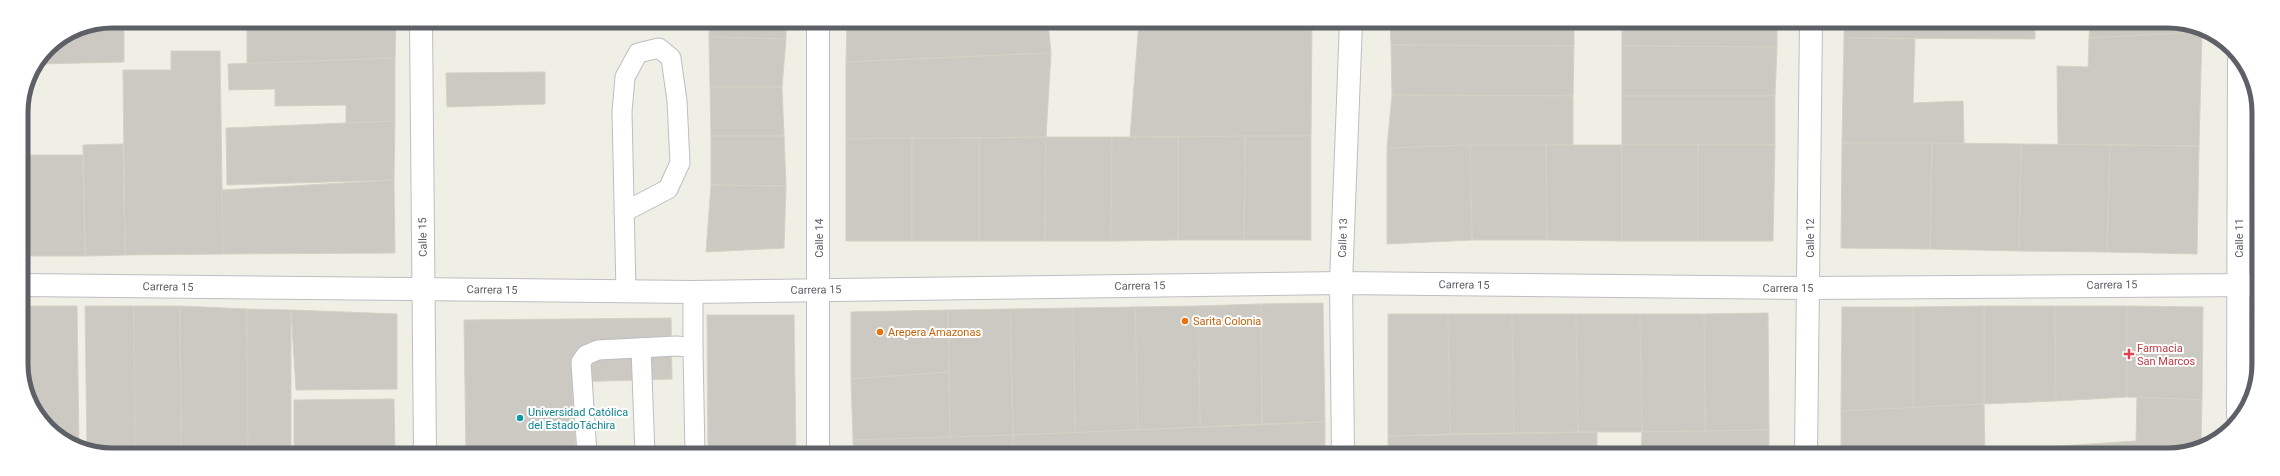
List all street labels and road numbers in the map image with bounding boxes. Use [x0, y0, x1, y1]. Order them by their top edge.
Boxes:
street label: Calle 15 [416, 217, 430, 257]
street label: Calle 14 [813, 218, 826, 258]
street label: Calle 13 [1336, 218, 1350, 258]
street label: Calle 12 [1804, 218, 1817, 258]
street label: Calle 11 [2233, 218, 2246, 258]
street label: Carrera 15 [1438, 278, 1490, 292]
street label: Carrera 15 [2086, 278, 2138, 292]
street label: Carrera 15 [1114, 279, 1166, 293]
street label: Carrera 15 [142, 280, 194, 294]
street label: Carrera 15 [1763, 282, 1813, 295]
street label: Carrera 15 [466, 283, 518, 297]
street label: Carrera 15 [790, 283, 842, 297]

